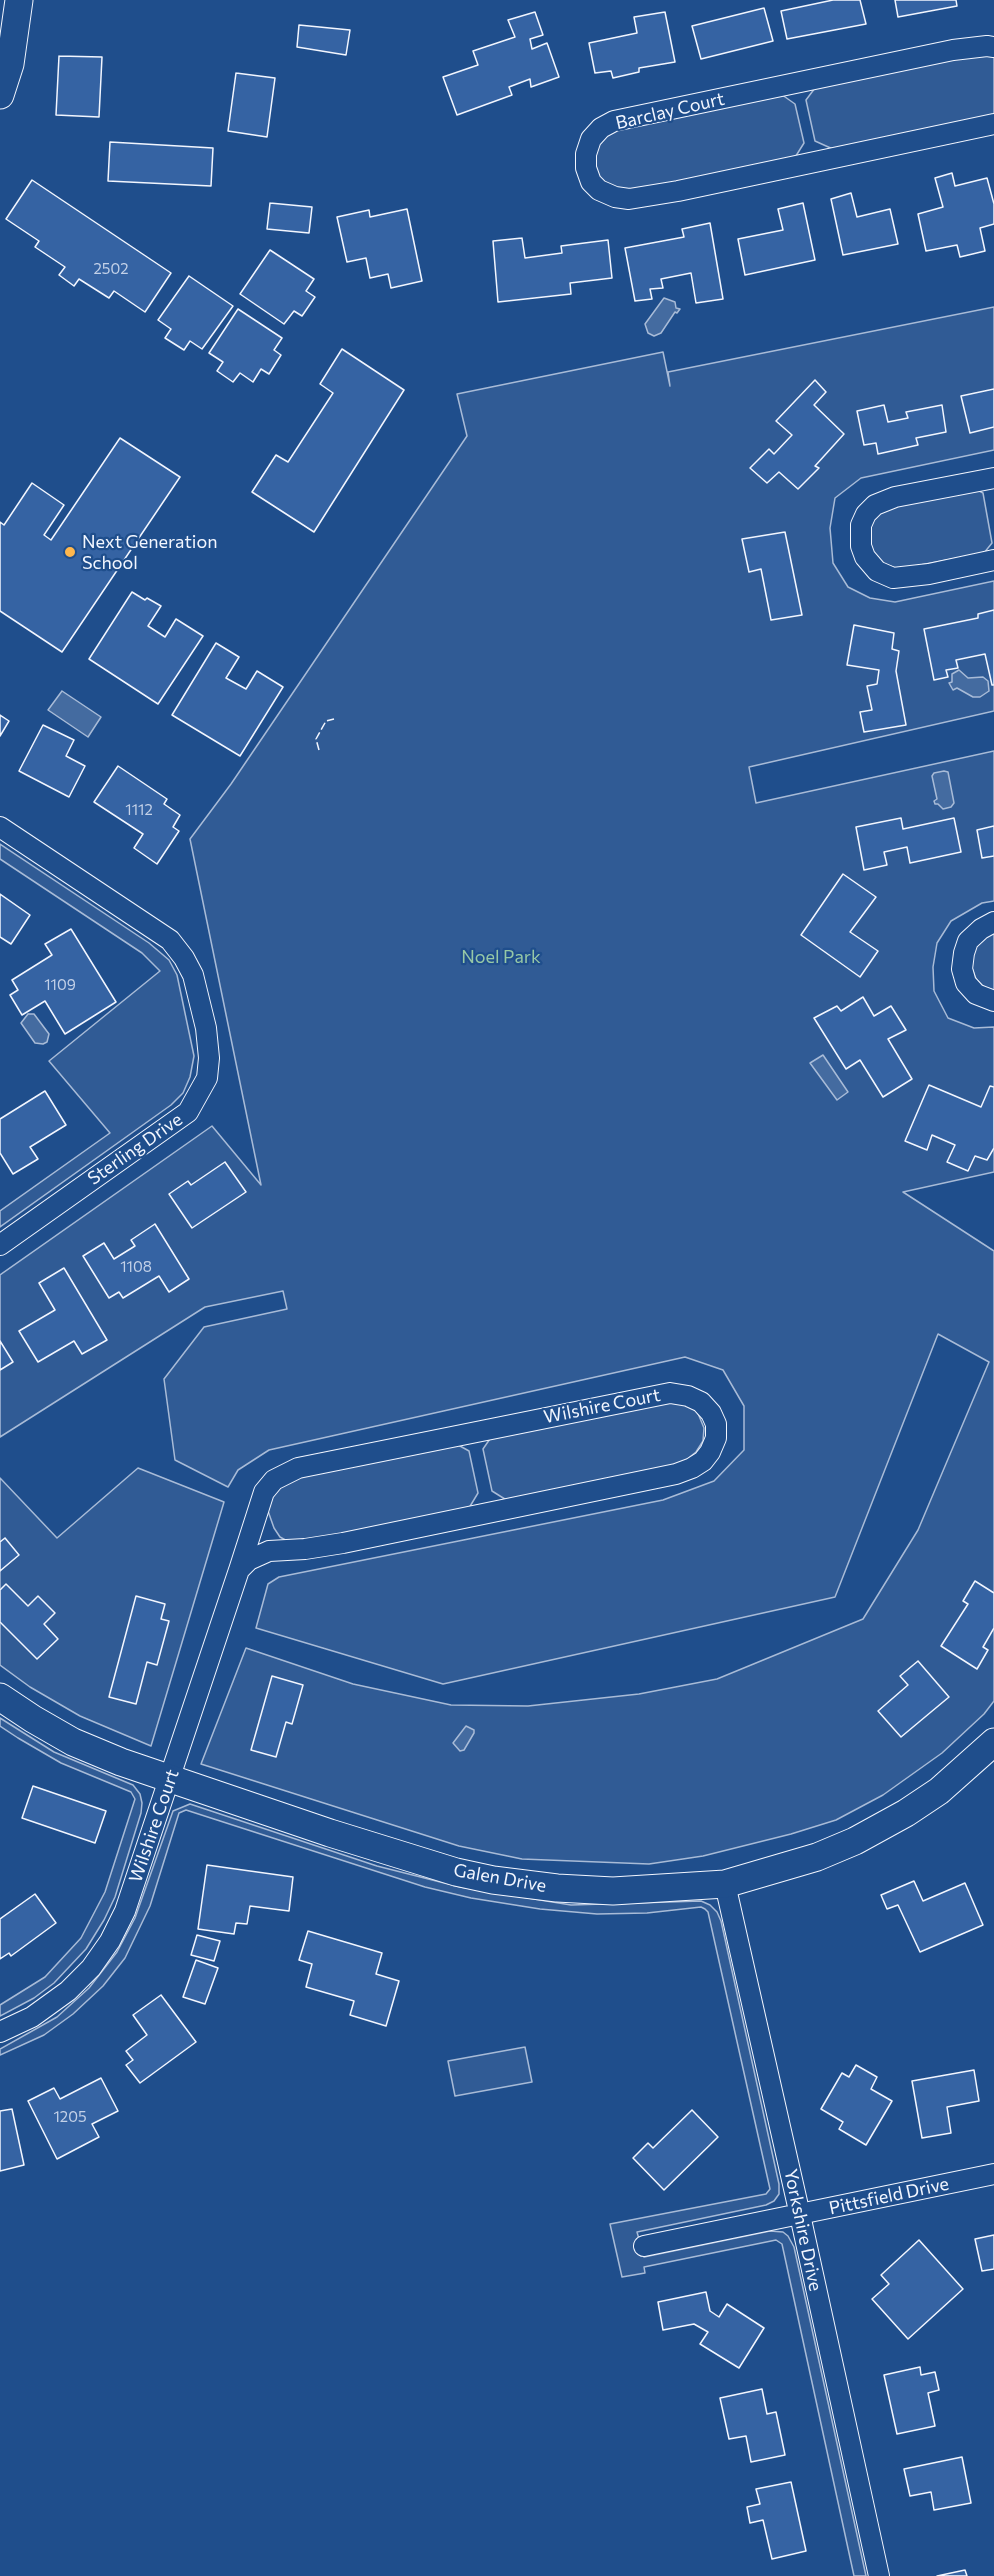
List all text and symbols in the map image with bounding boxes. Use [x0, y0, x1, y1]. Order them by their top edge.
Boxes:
street label: Barclay Court [613, 88, 727, 134]
house number: 2502 [94, 260, 128, 278]
place label: Next Generation School [82, 531, 217, 574]
marker: Next Generation School [63, 545, 77, 559]
house number: 1112 [125, 801, 153, 819]
park label: Noel Park [461, 946, 541, 968]
house number: 1109 [44, 976, 76, 994]
street label: Sterling Drive [84, 1108, 186, 1190]
house number: 1108 [120, 1258, 152, 1276]
street label: Wilshire Court [542, 1384, 662, 1428]
street label: Wilshire Court [125, 1767, 183, 1885]
street label: Galen Drive [452, 1859, 548, 1897]
house number: 1205 [53, 2108, 87, 2126]
street label: Yorkshire Drive [780, 2167, 826, 2293]
street label: Pittsfield Drive [827, 2173, 951, 2219]

